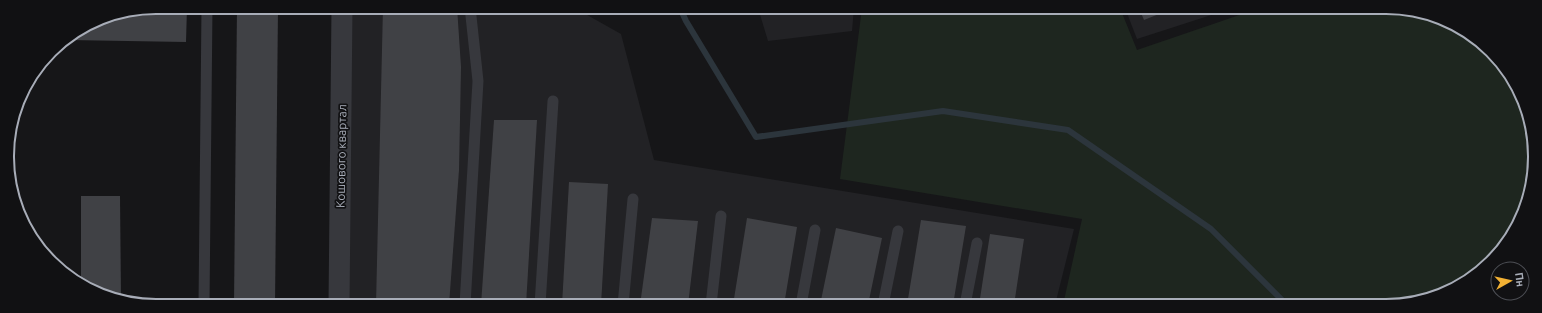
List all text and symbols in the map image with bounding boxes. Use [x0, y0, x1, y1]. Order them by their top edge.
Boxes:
street label: Кошового квартал [334, 104, 348, 208]
north arrow [1490, 261, 1530, 301]
text: Пн [1513, 272, 1527, 288]

